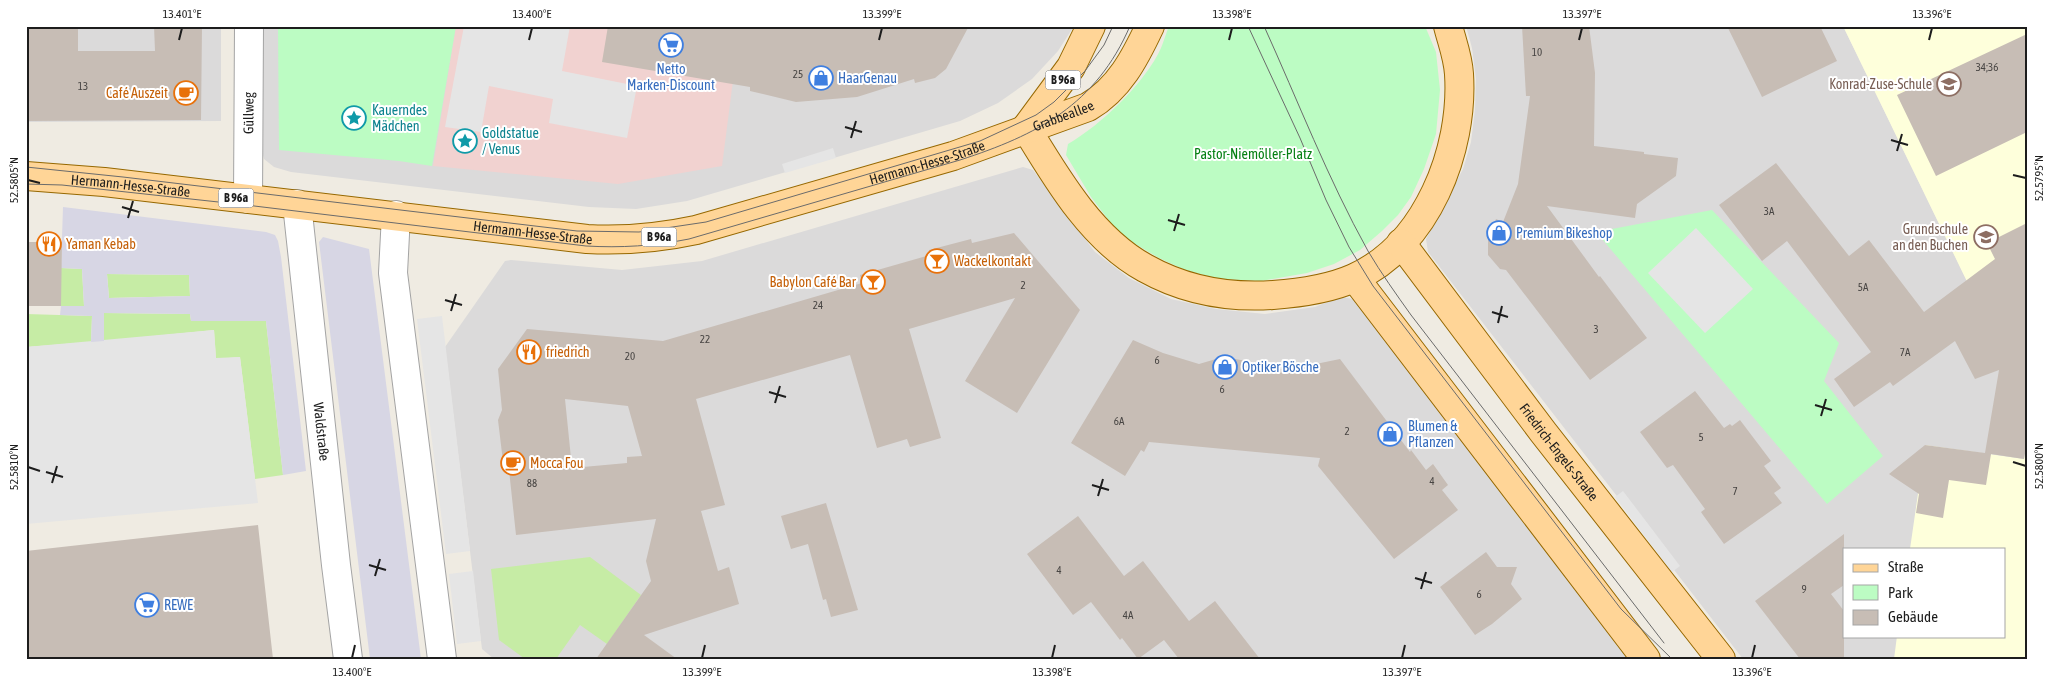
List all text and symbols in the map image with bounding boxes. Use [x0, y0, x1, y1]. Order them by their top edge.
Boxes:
text: 13.401°E [163, 7, 201, 21]
text: 13.400°E [513, 7, 551, 21]
text: 13.399°E [863, 7, 901, 21]
text: 13.398°E [1213, 7, 1251, 21]
text: 13.397°E [1563, 7, 1601, 21]
text: 13.396°E [1913, 7, 1951, 21]
supermarket icon: Netto Marken-Discount [658, 32, 684, 58]
house number: 10 [1532, 46, 1542, 58]
place label: Netto Marken-Discount [627, 61, 715, 93]
house number: 34;36 [1976, 61, 1998, 73]
shop icon: HaarGenau [808, 65, 834, 91]
house number: 25 [793, 68, 803, 80]
place label: HaarGenau [838, 70, 897, 86]
road number: B 96a [1046, 70, 1080, 90]
school or university icon: Konrad-Zuse-Schule [1936, 71, 1962, 97]
place label: Konrad-Zuse-Schule [1829, 76, 1932, 92]
house number: 13 [78, 80, 88, 92]
cafe icon: Café Auszeit [173, 80, 199, 106]
place label: Café Auszeit [106, 85, 168, 101]
street label: Güllweg [240, 92, 257, 134]
street label: Grabbeallee [1030, 97, 1097, 134]
place label: Kauerndes Mädchen [372, 102, 427, 134]
place icon: Kauerndes Mädchen [341, 105, 367, 131]
place label: Goldstatue / Venus [482, 125, 539, 157]
place icon: Goldstatue / Venus [452, 128, 478, 154]
street label: Hermann-Hesse-Straße [868, 137, 987, 188]
park label: Pastor-Niemöller-Platz [1194, 146, 1312, 162]
text: 52.5795°N [2032, 155, 2046, 201]
text: 52.5805°N [7, 157, 21, 203]
street label: Hermann-Hesse-Straße [70, 171, 191, 200]
road number: B 96a [218, 188, 254, 208]
house number: 3A [1764, 205, 1775, 217]
street label: Hermann-Hesse-Straße [472, 218, 593, 247]
shop icon: Premium Bikeshop [1486, 220, 1512, 246]
place label: Grundschule an den Buchen [1893, 221, 1968, 253]
school or university icon: Grundschule an den Buchen [1973, 224, 1999, 250]
place label: Premium Bikeshop [1516, 225, 1613, 241]
road number: B 96a [642, 228, 676, 246]
restaurant icon: Yaman Kebab [36, 231, 62, 257]
place label: Yaman Kebab [66, 236, 136, 252]
bar icon: Wackelkontakt [924, 248, 950, 274]
place label: Wackelkontakt [954, 253, 1031, 269]
bar icon: Babylon Café Bar [860, 269, 886, 295]
place label: Babylon Café Bar [770, 274, 857, 290]
house number: 2 [1020, 279, 1026, 291]
house number: 5A [1858, 281, 1869, 293]
house number: 24 [813, 299, 823, 311]
house number: 3 [1593, 323, 1599, 335]
house number: 22 [700, 333, 710, 345]
restaurant icon: friedrich [516, 339, 542, 365]
place label: friedrich [546, 344, 589, 360]
house number: 7A [1900, 346, 1911, 358]
house number: 20 [625, 350, 635, 362]
house number: 6 [1154, 354, 1160, 366]
shop icon: Optiker Bösche [1212, 354, 1238, 380]
place label: Optiker Bösche [1242, 359, 1319, 375]
house number: 6 [1219, 383, 1225, 395]
street label: Friedrich-Engels-Straße [1516, 400, 1602, 504]
street label: Waldstraße [310, 402, 333, 462]
house number: 6A [1114, 415, 1125, 427]
place label: Blumen & Pflanzen [1408, 418, 1458, 450]
shop icon: Blumen & Pflanzen [1377, 421, 1403, 447]
house number: 2 [1344, 425, 1350, 437]
house number: 5 [1698, 431, 1704, 443]
text: 52.5800°N [2032, 443, 2046, 489]
text: 52.5810°N [7, 444, 21, 490]
cafe icon: Mocca Fou [500, 450, 526, 476]
place label: Mocca Fou [530, 455, 583, 471]
house number: 4 [1429, 475, 1435, 487]
house number: 88 [527, 477, 537, 489]
house number: 7 [1732, 485, 1738, 497]
legend [1843, 548, 2006, 638]
text: Straße [1888, 558, 1924, 575]
house number: 4 [1056, 564, 1062, 576]
house number: 9 [1801, 583, 1807, 595]
text: Park [1888, 584, 1913, 601]
house number: 6 [1476, 588, 1482, 600]
supermarket icon: REWE [134, 592, 160, 618]
place label: REWE [164, 597, 193, 613]
text: Gebäude [1888, 608, 1938, 625]
house number: 4A [1123, 609, 1134, 621]
text: 13.400°E [333, 665, 371, 679]
text: 13.399°E [683, 665, 721, 679]
text: 13.398°E [1033, 665, 1071, 679]
text: 13.397°E [1383, 665, 1421, 679]
text: 13.396°E [1733, 665, 1771, 679]

